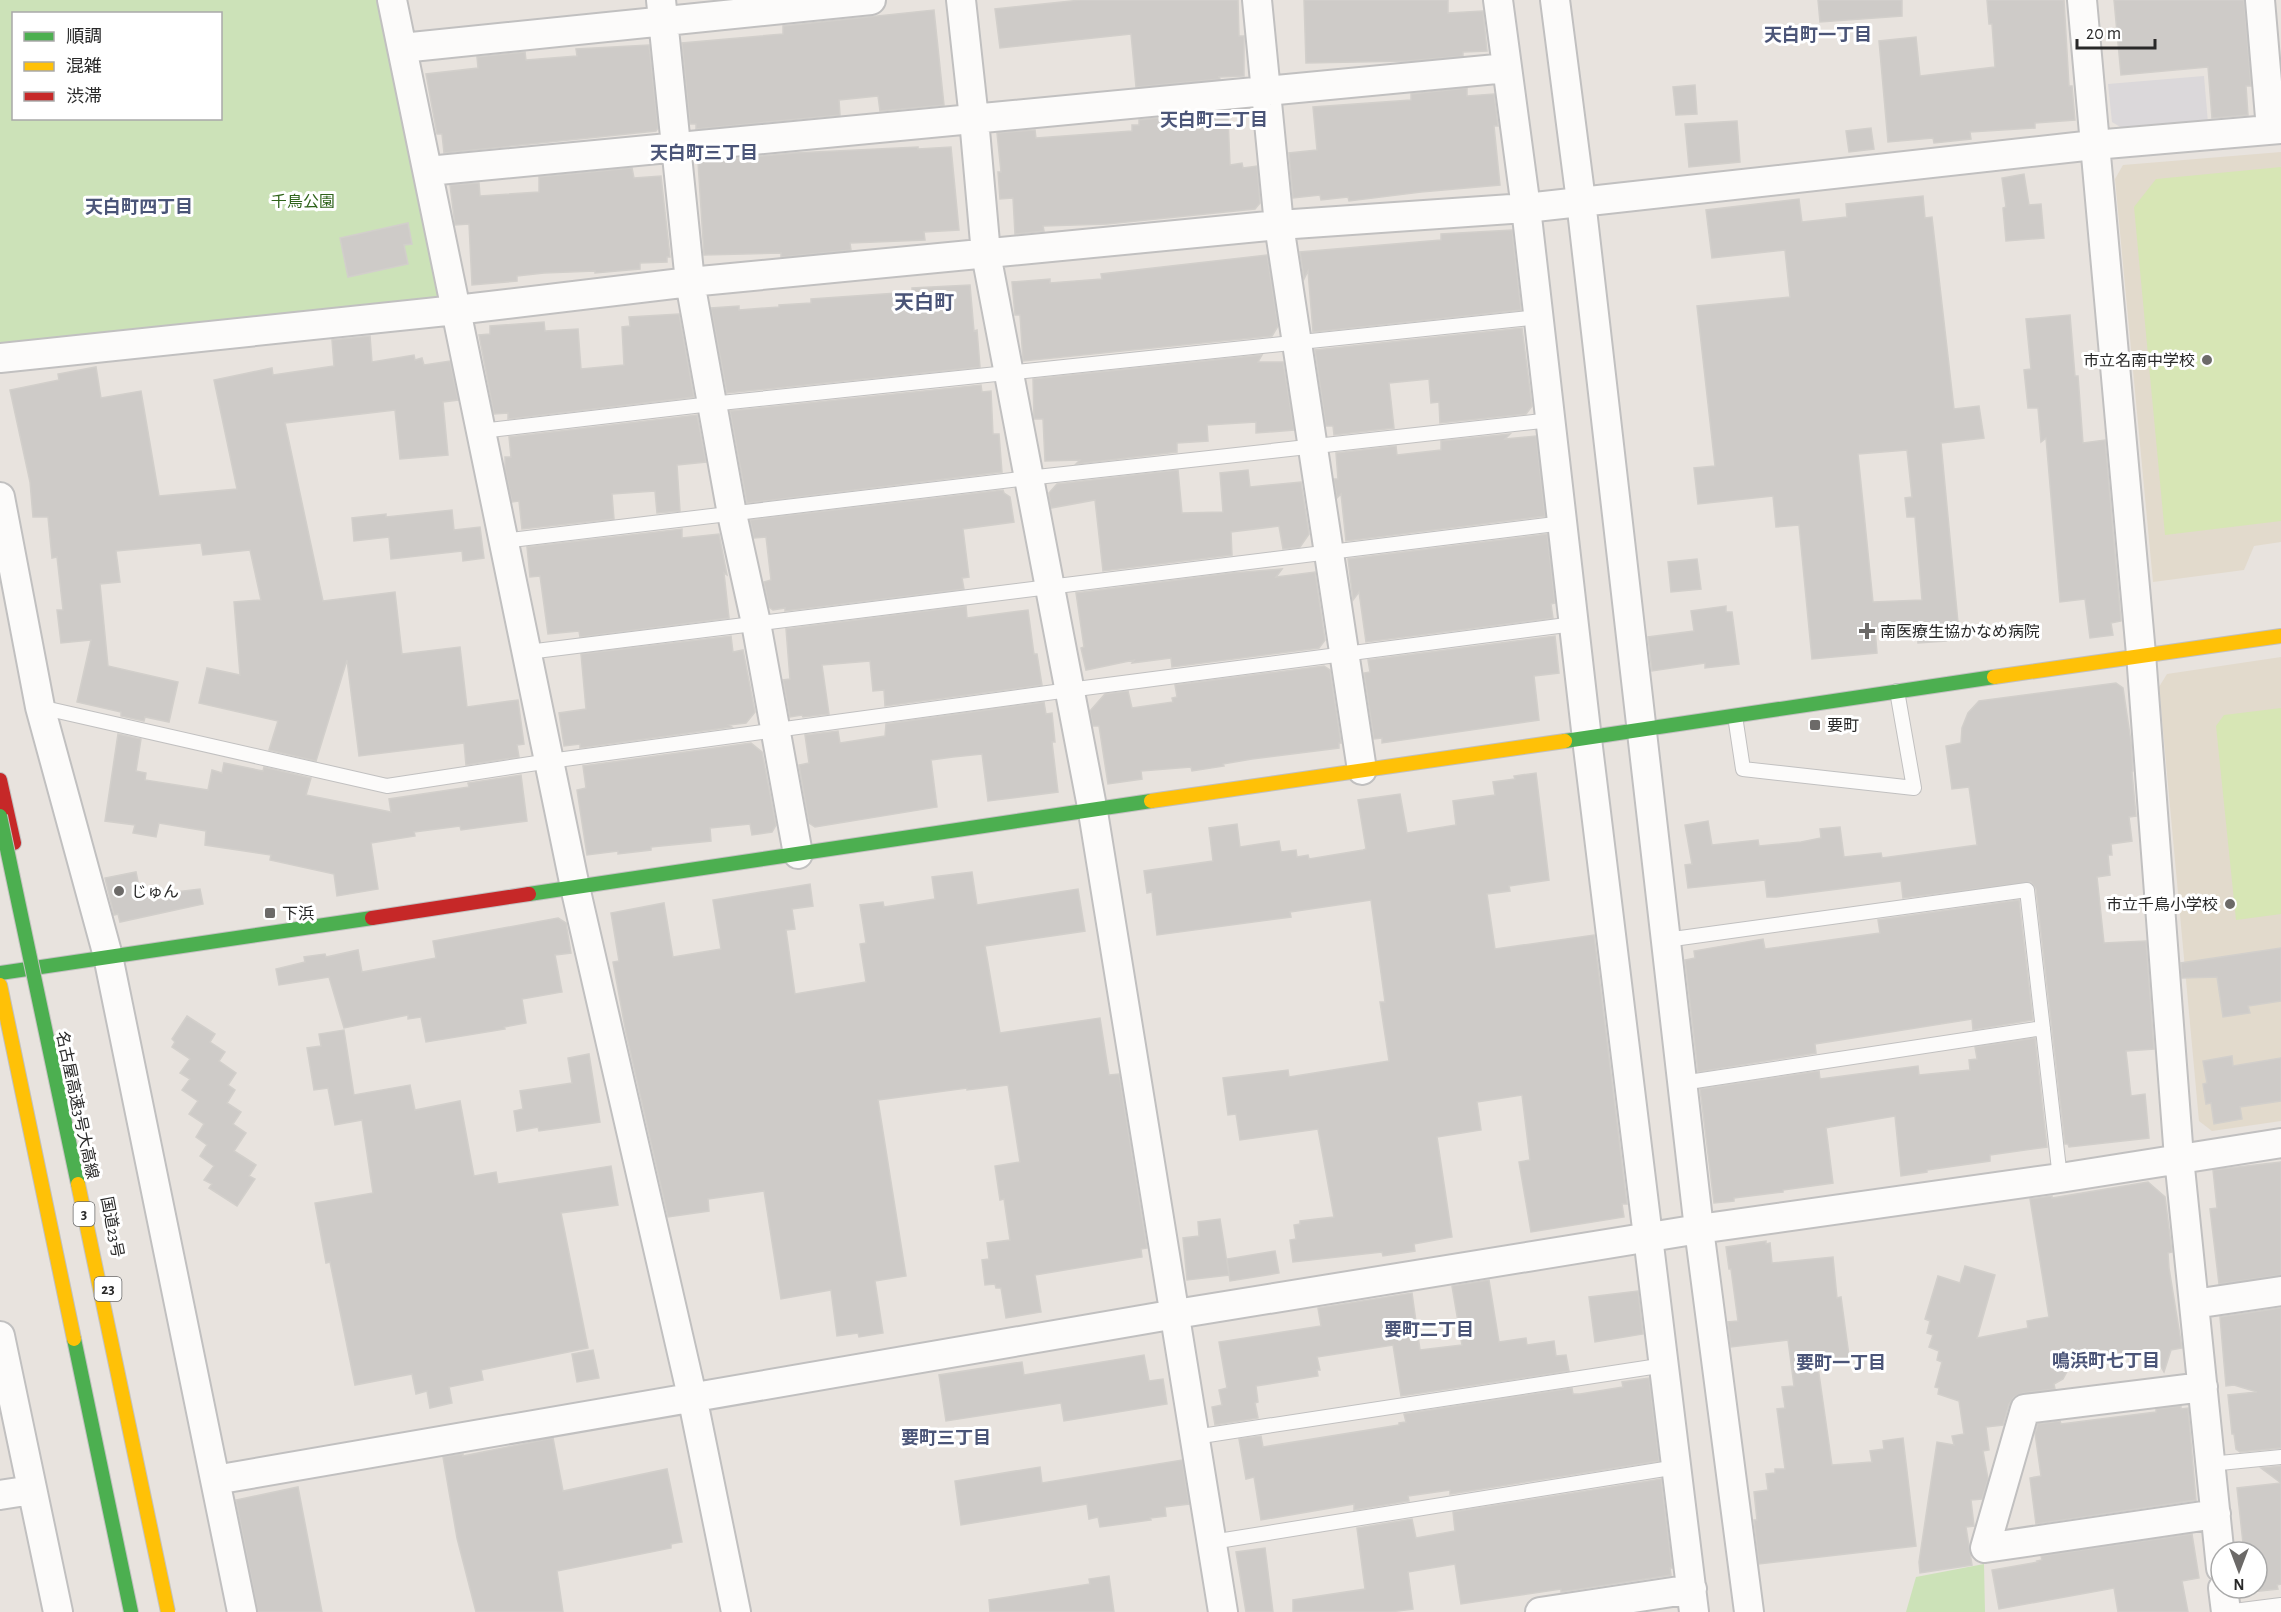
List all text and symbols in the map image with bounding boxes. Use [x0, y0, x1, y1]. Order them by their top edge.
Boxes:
legend [12, 12, 222, 120]
scale bar [2077, 12, 2155, 50]
district label: 天白町一丁目 [1764, 25, 1872, 45]
text: 20 m [2086, 25, 2121, 43]
text: 順調 [66, 28, 102, 46]
text: 混雑 [66, 56, 102, 76]
text: 渋滞 [66, 87, 102, 106]
district label: 天白町二丁目 [1160, 110, 1268, 130]
district label: 天白町三丁目 [650, 143, 758, 163]
park label: 千鳥公園 [271, 193, 335, 210]
district label: 天白町四丁目 [85, 197, 193, 217]
district label: 天白町 [894, 291, 954, 313]
place label: 市立名南中学校 [2083, 352, 2195, 369]
marker: 市立名南中学校 [2200, 353, 2214, 367]
marker: 南医療生協かなめ病院 [1858, 622, 1876, 640]
place label: 南医療生協かなめ病院 [1880, 623, 2040, 640]
marker: 要町 [1808, 718, 1822, 732]
place label: 要町 [1827, 718, 1859, 734]
marker: じゅん [112, 884, 126, 898]
place label: じゅん [131, 884, 179, 900]
place label: 市立千鳥小学校 [2106, 896, 2218, 913]
marker: 市立千鳥小学校 [2223, 897, 2237, 911]
place label: 下浜 [282, 905, 314, 922]
marker: 下浜 [263, 906, 277, 920]
street label: 名古屋高速3号大高線 [54, 1030, 101, 1181]
street label: 国道23号 [98, 1195, 127, 1259]
road number: 3 [74, 1202, 94, 1226]
road number: 23 [94, 1277, 122, 1301]
district label: 要町二丁目 [1384, 1321, 1474, 1340]
district label: 鳴浜町七丁目 [2052, 1351, 2160, 1371]
district label: 要町一丁目 [1796, 1354, 1886, 1373]
district label: 要町三丁目 [901, 1429, 991, 1448]
north arrow [2209, 1540, 2269, 1600]
text: N [2233, 1576, 2245, 1592]

